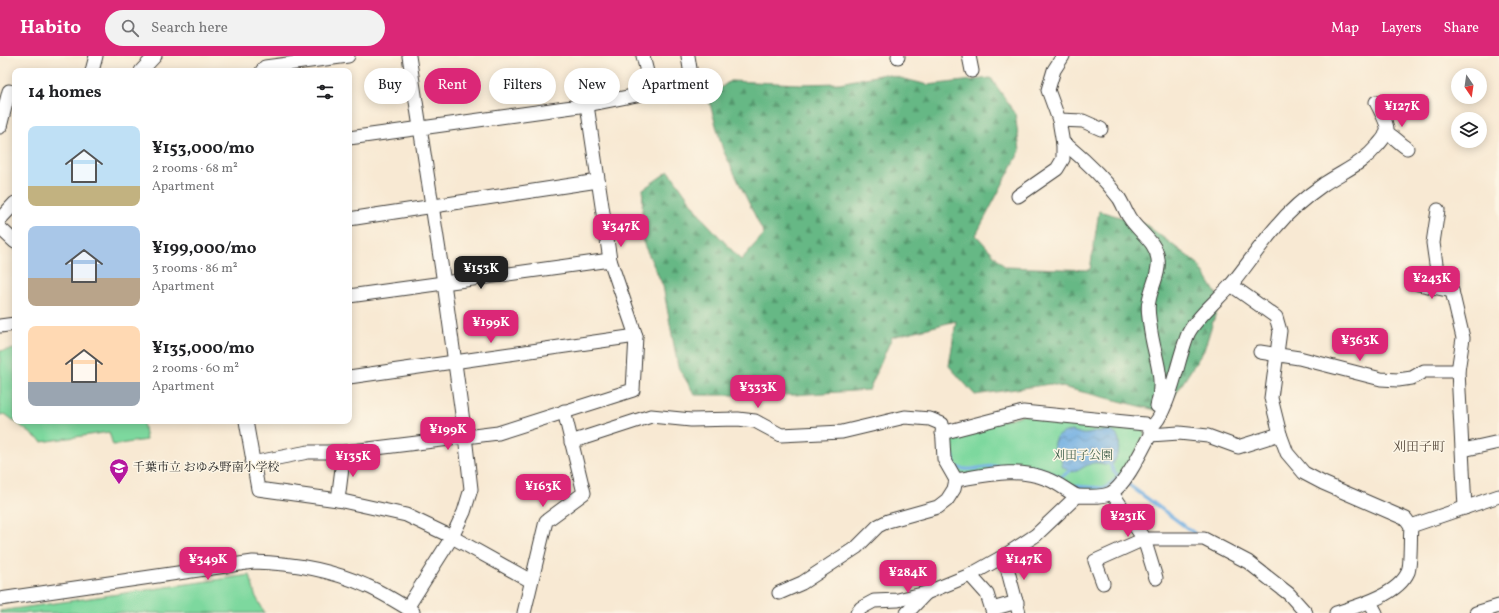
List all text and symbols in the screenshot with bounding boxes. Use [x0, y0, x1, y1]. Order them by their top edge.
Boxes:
search box [105, 10, 385, 46]
text: Habito [20, 15, 81, 41]
icon: search [119, 17, 141, 39]
text: Search here [151, 18, 228, 39]
text: Map [1331, 19, 1359, 38]
text: Layers [1381, 19, 1421, 38]
text: Share [1443, 19, 1479, 38]
chip: Buy [364, 68, 416, 104]
chip: Rent [424, 68, 481, 104]
chip: Filters [489, 68, 556, 104]
chip: New [564, 68, 620, 104]
chip: Apartment [628, 68, 723, 104]
north arrow [1451, 68, 1487, 104]
map controls [1451, 68, 1487, 148]
text: 14 homes [28, 81, 102, 104]
icon: filters [314, 81, 336, 103]
pin: ¥127K [1374, 94, 1430, 128]
text: ¥127K [1384, 98, 1420, 116]
button: layers [1451, 112, 1487, 148]
text: ¥153,000/mo [152, 137, 254, 160]
icon: home [60, 142, 108, 190]
text: 2 rooms · 68 m² [152, 160, 238, 178]
text: Apartment [152, 178, 215, 196]
pin: ¥347K [593, 214, 649, 248]
text: ¥347K [602, 218, 640, 236]
text: ¥199,000/mo [152, 237, 256, 260]
icon: home [60, 242, 108, 290]
pin: ¥153K [453, 256, 509, 290]
text: 3 rooms · 86 m² [152, 260, 237, 278]
text: ¥153K [463, 260, 499, 278]
pin: ¥243K [1404, 266, 1460, 300]
text: ¥243K [1413, 270, 1451, 288]
text: Apartment [152, 278, 215, 296]
pin: ¥199K [463, 310, 519, 344]
text: ¥199K [472, 314, 510, 332]
pin: ¥363K [1332, 328, 1388, 362]
text: ¥363K [1341, 332, 1379, 350]
text: ¥135,000/mo [152, 337, 254, 360]
icon: home [60, 342, 108, 390]
text: 2 rooms · 60 m² [152, 360, 239, 378]
pin: ¥333K [730, 375, 786, 409]
text: Apartment [152, 378, 215, 396]
text: ¥333K [739, 379, 777, 397]
pin: ¥199K [420, 417, 476, 451]
text: ¥199K [429, 421, 467, 439]
district label: 刈田子町 [1393, 439, 1445, 457]
pin: ¥135K [325, 444, 381, 478]
text: ¥135K [335, 448, 371, 466]
park label: 刈田子公園 [1053, 448, 1113, 464]
school or university icon: 千葉市立 おゆみ野南小学校 [108, 457, 130, 485]
place label: 千葉市立 おゆみ野南小学校 [133, 460, 279, 476]
pin: ¥163K [515, 474, 571, 508]
text: ¥163K [525, 478, 561, 496]
pin: ¥231K [1100, 504, 1156, 538]
text: ¥231K [1110, 508, 1146, 526]
pin: ¥349K [180, 547, 236, 581]
pin: ¥147K [996, 547, 1052, 581]
text: ¥349K [189, 551, 228, 569]
text: ¥147K [1006, 551, 1042, 569]
pin: ¥284K [880, 560, 936, 594]
text: ¥284K [888, 564, 928, 582]

